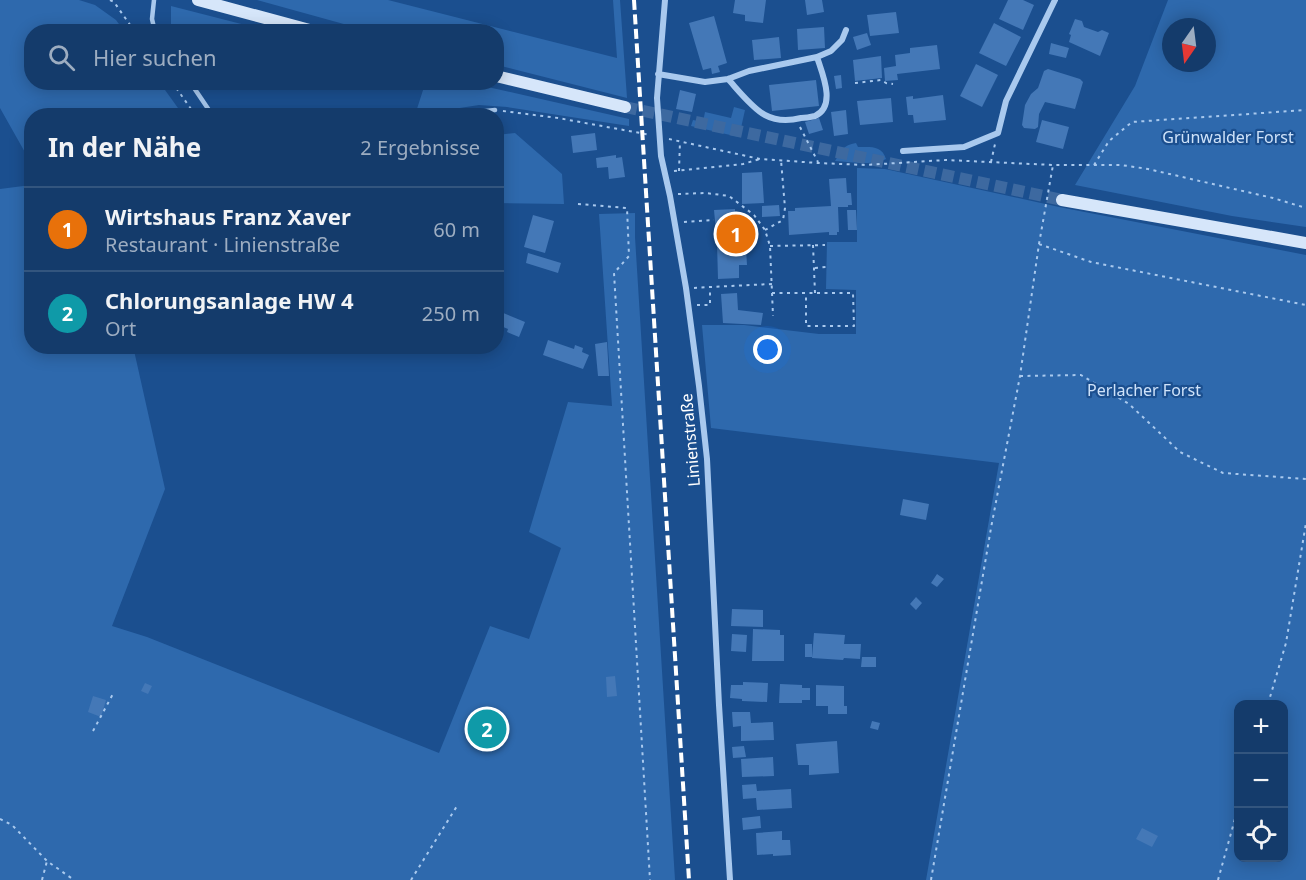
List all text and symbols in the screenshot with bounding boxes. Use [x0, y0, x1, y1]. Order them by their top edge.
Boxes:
north arrow [1162, 18, 1216, 72]
search box [24, 24, 504, 90]
icon: search [45, 41, 78, 74]
text: Hier suchen [93, 42, 217, 72]
park label: Grünwalder Forst [1162, 126, 1294, 148]
text: In der Nähe [48, 129, 201, 165]
text: 2 Ergebnisse [360, 134, 480, 161]
text: Wirtshaus Franz Xaver [105, 201, 351, 231]
pin: 1 [716, 212, 756, 256]
text: 1 [62, 216, 73, 243]
text: 60 m [433, 216, 480, 243]
text: Restaurant · Linienstraße [105, 231, 340, 258]
text: Chlorungsanlage HW 4 [105, 285, 354, 315]
text: 2 [62, 300, 73, 327]
text: 250 m [422, 300, 480, 327]
text: Ort [105, 315, 136, 342]
your location [753, 335, 782, 364]
park label: Perlacher Forst [1087, 379, 1201, 401]
street label: Linienstraße [675, 393, 705, 487]
map controls [1234, 700, 1288, 862]
button: + [1234, 700, 1288, 754]
pin: 2 [468, 706, 506, 752]
button: − [1234, 754, 1288, 808]
button: locate [1234, 808, 1288, 862]

